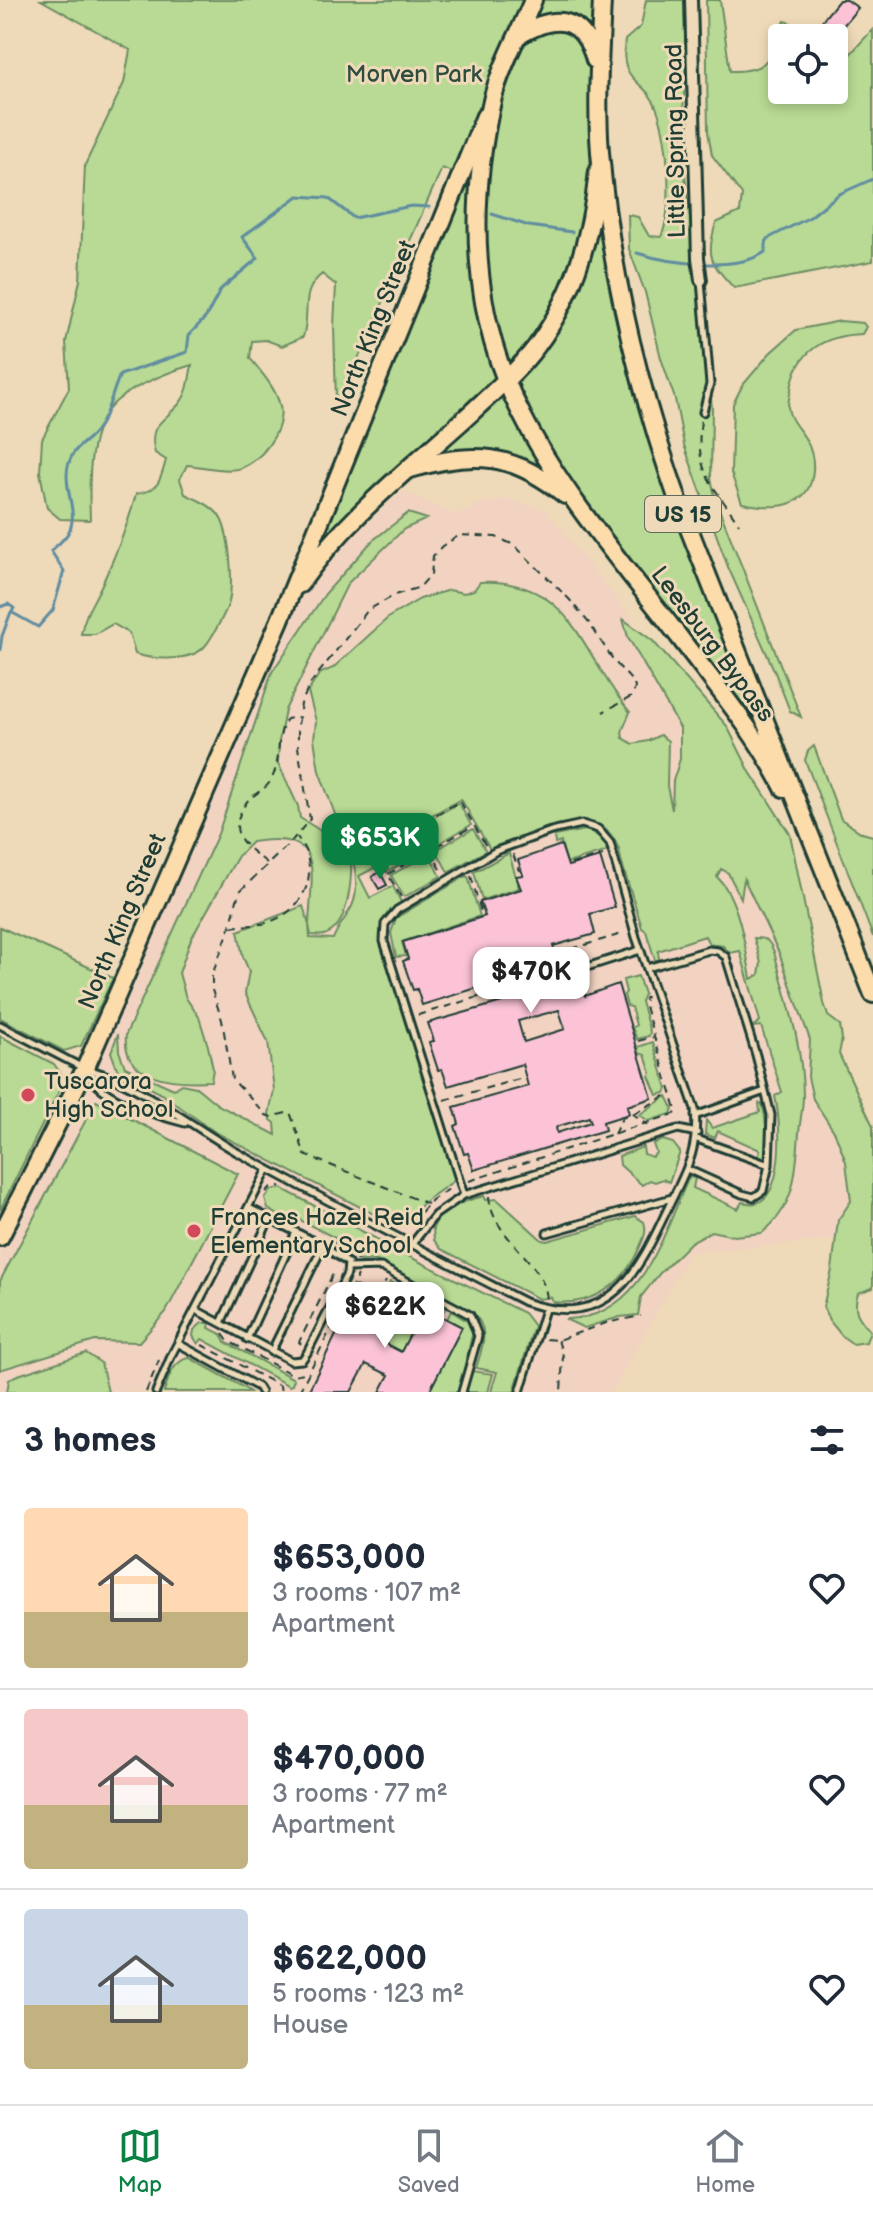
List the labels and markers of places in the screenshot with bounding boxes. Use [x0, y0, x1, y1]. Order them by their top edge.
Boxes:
pin: $653K [324, 813, 436, 881]
pin: $470K [475, 947, 587, 1015]
place label: Tuscarora High School [44, 1067, 173, 1124]
marker: Tuscarora High School [19, 1086, 37, 1104]
place label: Frances Hazel Reid Elementary School [210, 1203, 424, 1260]
marker: Frances Hazel Reid Elementary School [185, 1222, 203, 1240]
pin: $622K [329, 1282, 441, 1350]

